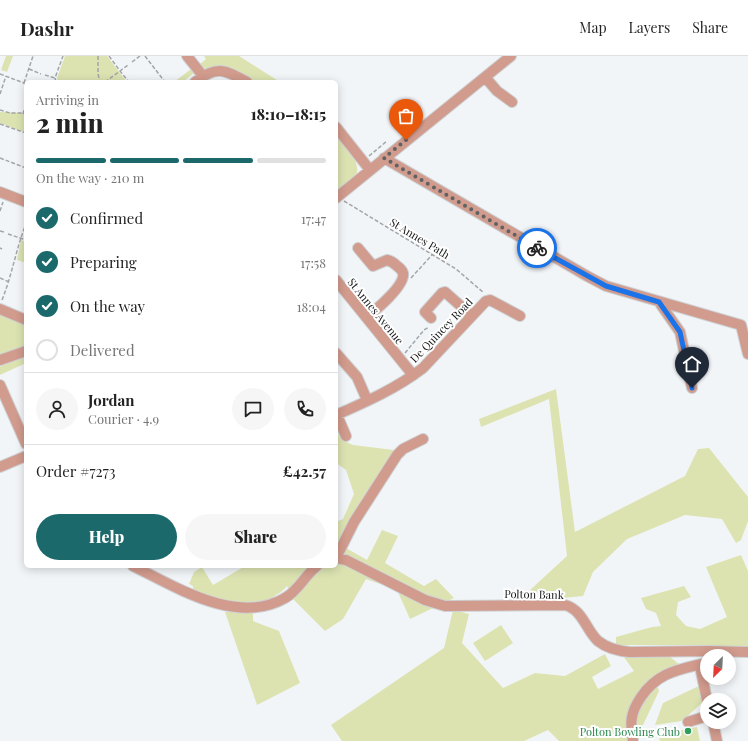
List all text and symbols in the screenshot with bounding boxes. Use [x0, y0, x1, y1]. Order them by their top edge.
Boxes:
text: Dashr [20, 15, 74, 41]
text: Map [579, 18, 607, 37]
text: Layers [629, 18, 670, 37]
text: Share [692, 18, 728, 37]
text: Arriving in [36, 91, 99, 108]
pin [389, 99, 423, 140]
text: 18:10–18:15 [251, 104, 326, 124]
text: 2 min [36, 105, 104, 140]
icon: bag [395, 105, 417, 127]
text: On the way · 210 m [36, 169, 144, 186]
icon: check [36, 207, 58, 229]
text: Confirmed [70, 208, 143, 228]
text: 17:47 [301, 210, 326, 227]
street label: St Annes Path [387, 214, 453, 262]
courier [517, 228, 557, 268]
icon: bike [526, 237, 548, 259]
icon: check [36, 251, 58, 273]
text: Preparing [70, 252, 137, 272]
text: 17:58 [300, 254, 326, 271]
street label: St Annes Avenue [345, 275, 408, 348]
street label: De Quincey Road [406, 294, 476, 366]
icon: check [36, 295, 58, 317]
text: On the way [70, 296, 145, 316]
text: 18:04 [297, 298, 326, 315]
text: Delivered [70, 340, 135, 360]
pin [675, 347, 709, 388]
icon: home [681, 353, 703, 375]
button: person [36, 388, 78, 430]
button: chat [232, 388, 274, 430]
button: phone [284, 388, 326, 430]
text: Jordan [88, 390, 134, 410]
text: Courier · 4.9 [88, 410, 159, 427]
text: Order #7273 [36, 461, 116, 481]
text: £42.57 [283, 461, 326, 481]
button: Help [36, 514, 177, 560]
button: Share [185, 514, 326, 560]
street label: Polton Bank [504, 586, 564, 602]
north arrow [700, 649, 736, 685]
map controls [700, 649, 736, 729]
button: layers [700, 693, 736, 729]
place label: Polton Bowling Club [580, 724, 680, 739]
marker: Polton Bowling Club [683, 726, 693, 736]

